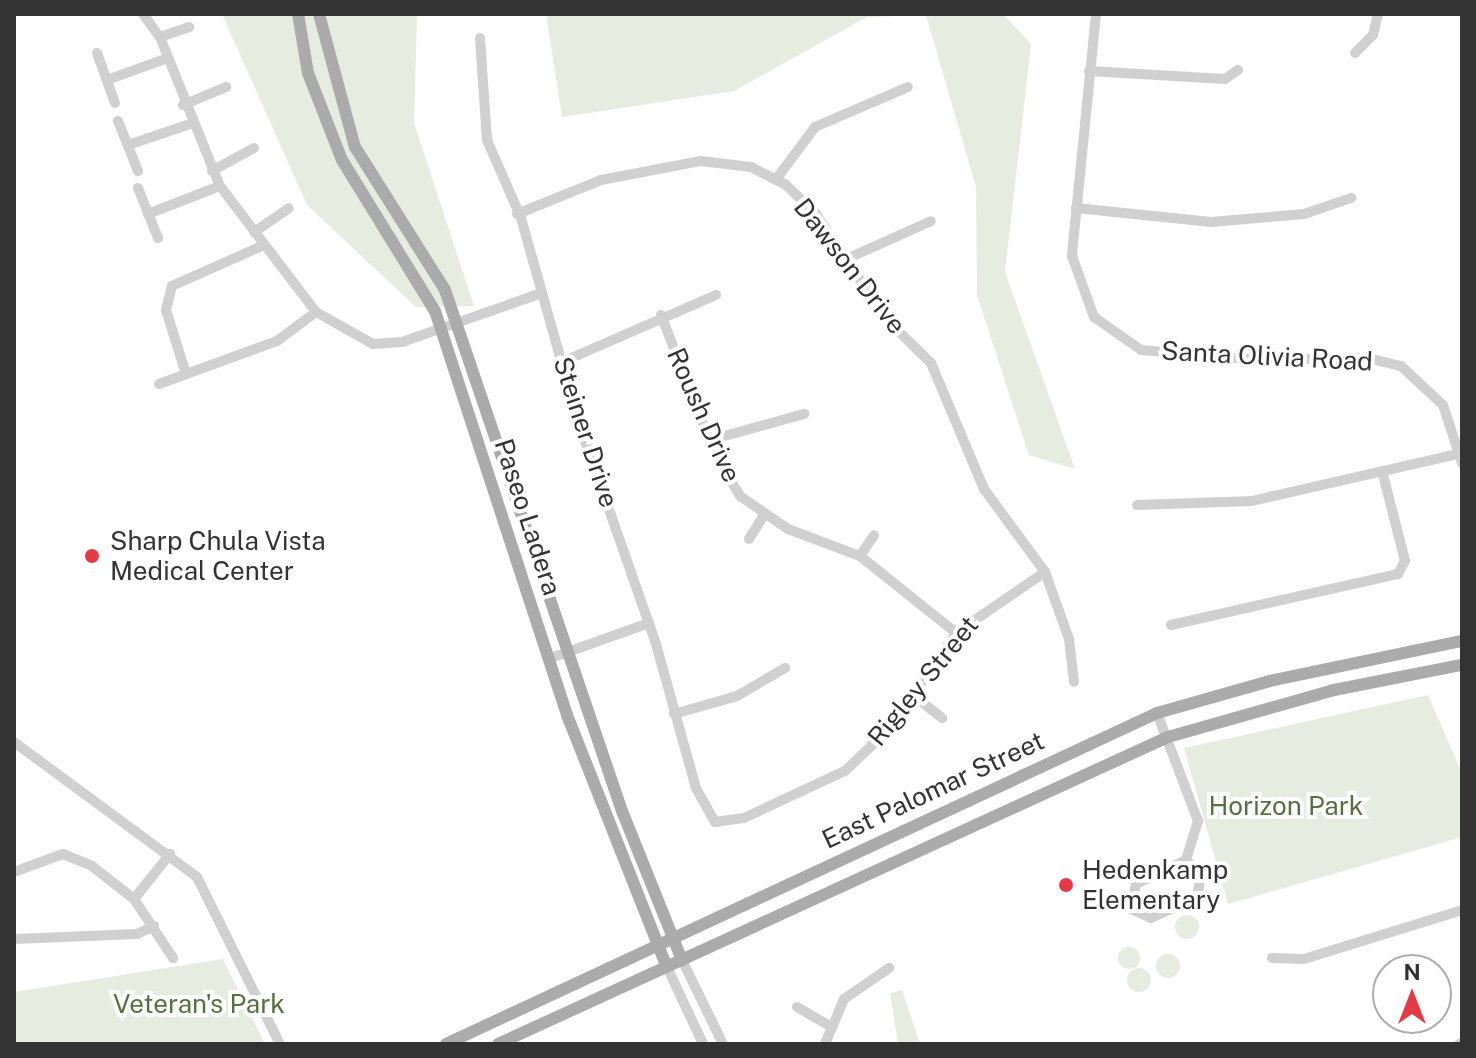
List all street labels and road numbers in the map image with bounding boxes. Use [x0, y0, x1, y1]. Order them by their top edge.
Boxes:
street label: Dawson Drive [787, 192, 913, 340]
street label: Santa Olivia Road [1160, 335, 1374, 377]
street label: Roush Drive [661, 343, 747, 487]
street label: Steiner Drive [547, 353, 625, 511]
street label: Paseo Ladera [488, 435, 568, 599]
street label: Rigley Street [861, 610, 985, 752]
street label: East Palomar Street [817, 725, 1049, 855]

